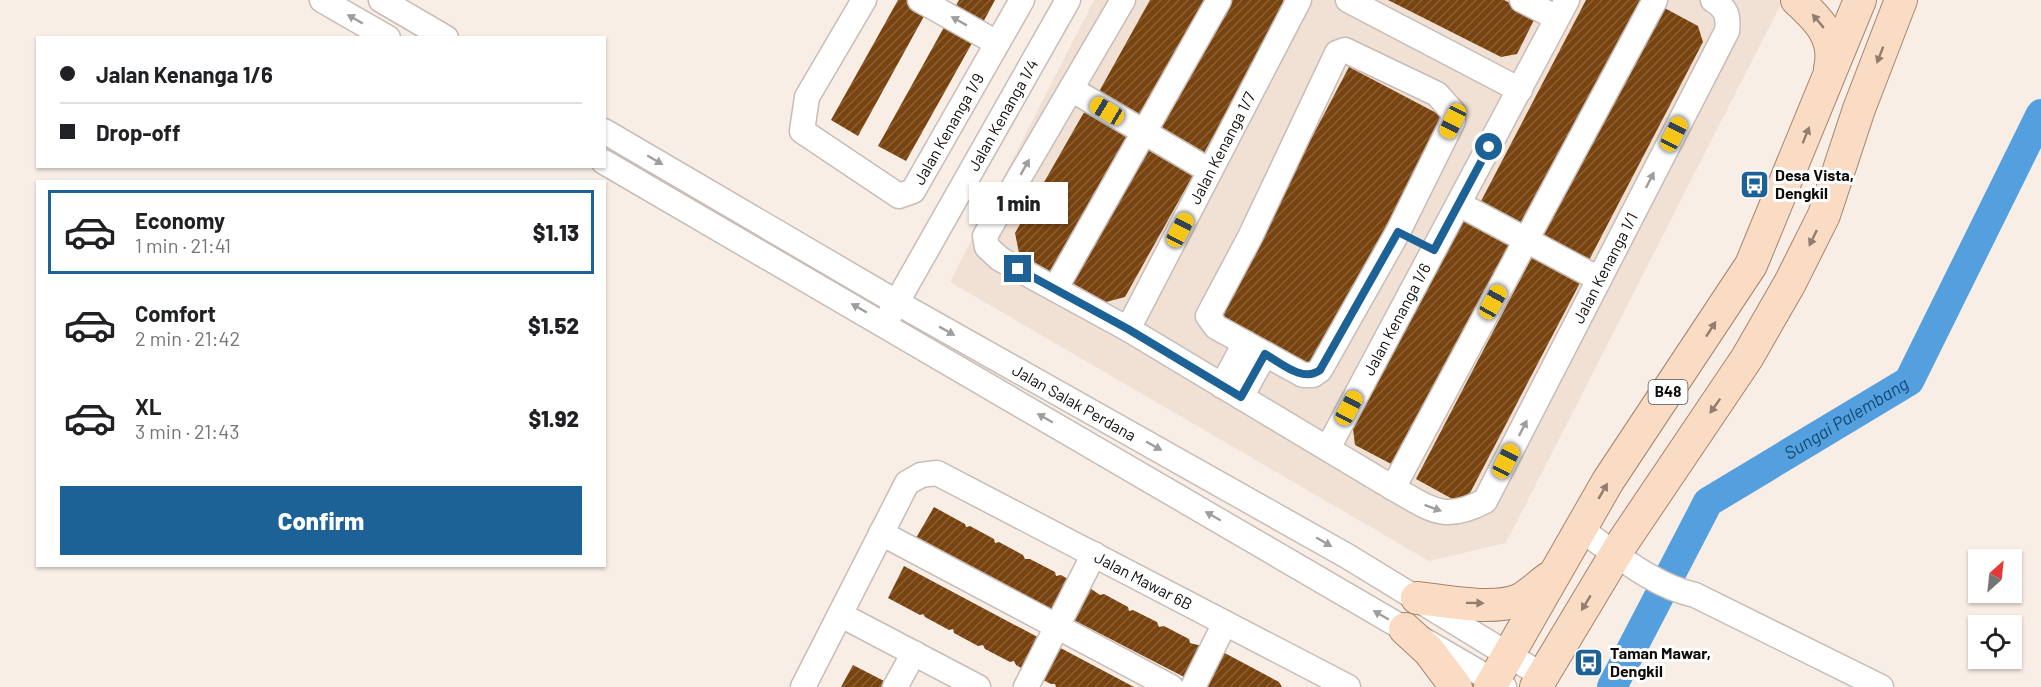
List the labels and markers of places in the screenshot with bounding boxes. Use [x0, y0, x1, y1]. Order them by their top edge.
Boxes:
place label: Desa Vista, Dengkil [1775, 165, 1854, 202]
bus stop icon: Desa Vista, Dengkil [1738, 168, 1770, 200]
place label: Taman Mawar, Dengkil [1610, 643, 1711, 680]
bus stop icon: Taman Mawar, Dengkil [1573, 646, 1605, 678]

